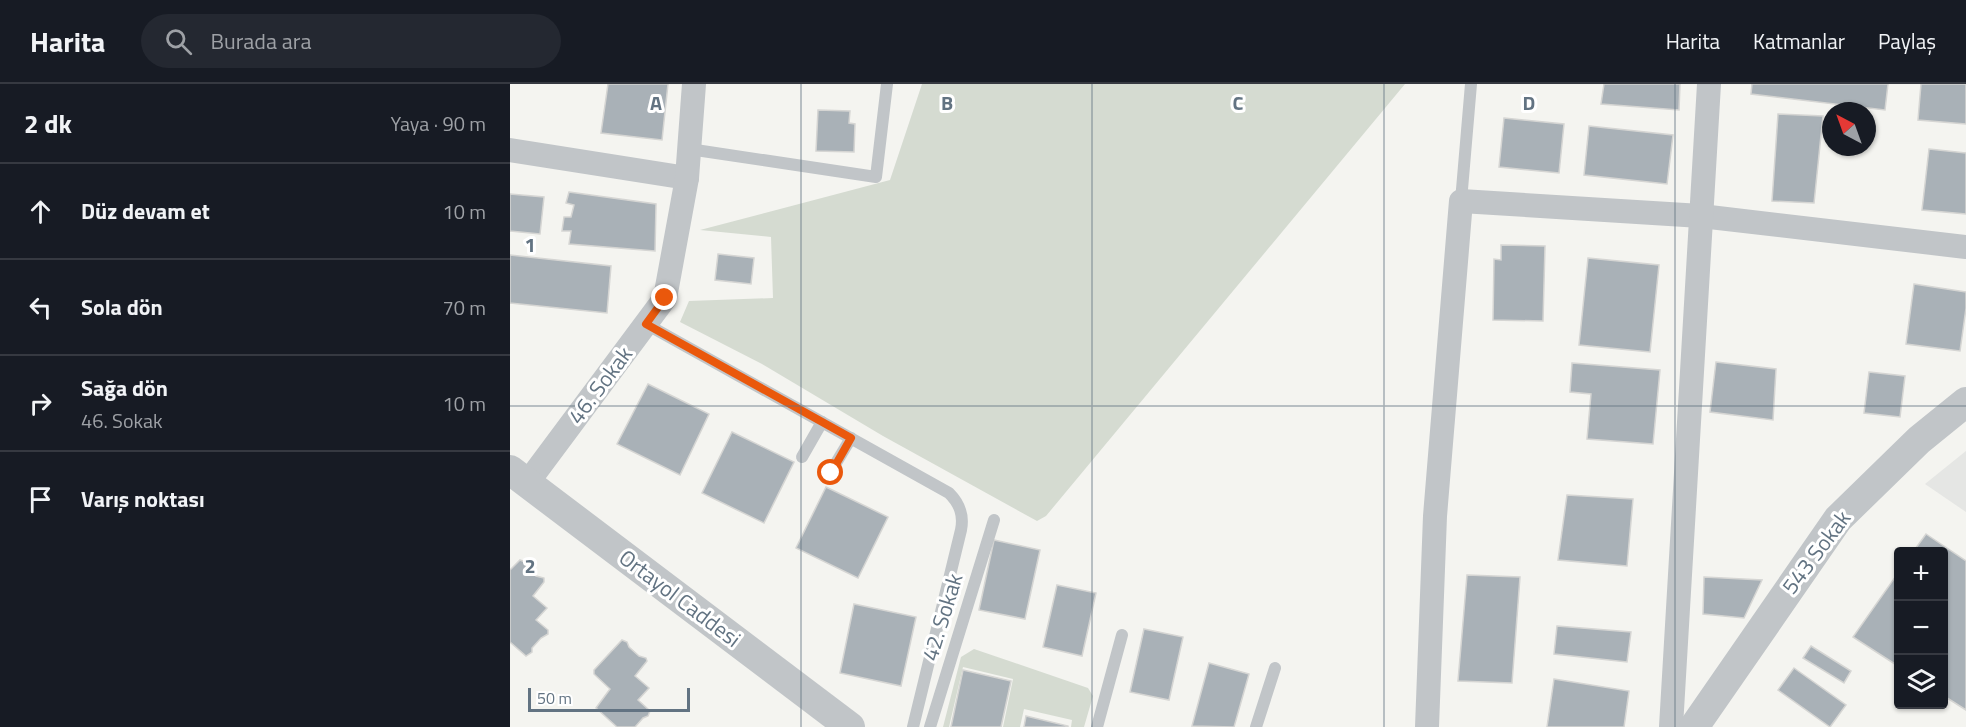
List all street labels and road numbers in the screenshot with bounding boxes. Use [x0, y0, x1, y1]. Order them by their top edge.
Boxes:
street label: 46. Sokak [559, 339, 641, 431]
street label: 543 Sokak [1773, 503, 1859, 601]
street label: Ortayol Caddesi [612, 541, 748, 655]
street label: 42. Sokak [913, 569, 972, 665]

